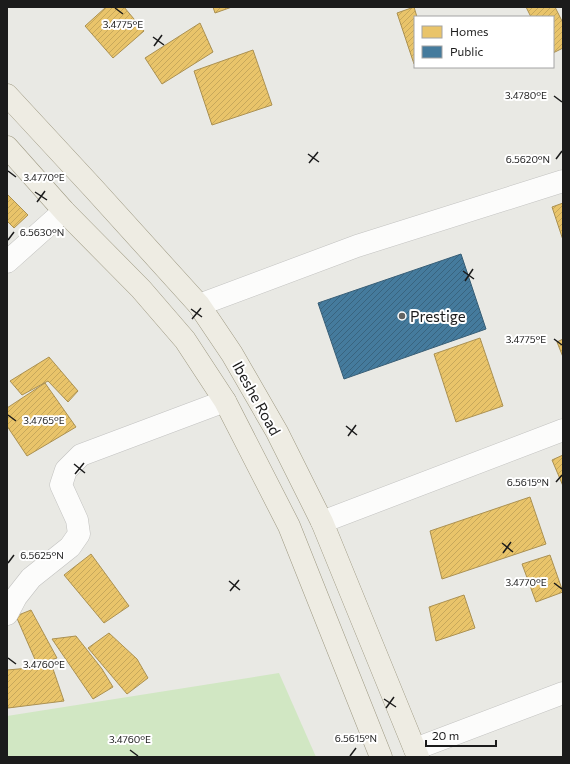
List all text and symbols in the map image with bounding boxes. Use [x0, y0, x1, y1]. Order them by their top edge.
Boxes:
legend [414, 16, 554, 68]
text: 3.4775°E [103, 18, 143, 30]
text: Homes [450, 24, 488, 38]
text: Public [450, 44, 483, 58]
text: 3.4780°E [505, 89, 547, 101]
text: 6.5620°N [506, 153, 550, 165]
text: 3.4770°E [23, 171, 65, 183]
text: 6.5630°N [20, 226, 64, 238]
place label: Prestige [410, 307, 466, 325]
marker: Prestige [397, 311, 407, 321]
text: 3.4775°E [506, 333, 546, 345]
street label: Ibeshe Road [229, 358, 285, 438]
text: 3.4765°E [23, 414, 65, 426]
text: 6.5615°N [507, 476, 549, 488]
text: 6.5625°N [20, 549, 64, 561]
text: 3.4770°E [505, 576, 547, 588]
text: 3.4760°E [23, 658, 65, 670]
scale bar [426, 722, 496, 748]
text: 20 m [432, 728, 459, 742]
text: 6.5615°N [335, 732, 377, 744]
text: 3.4760°E [109, 733, 151, 745]

